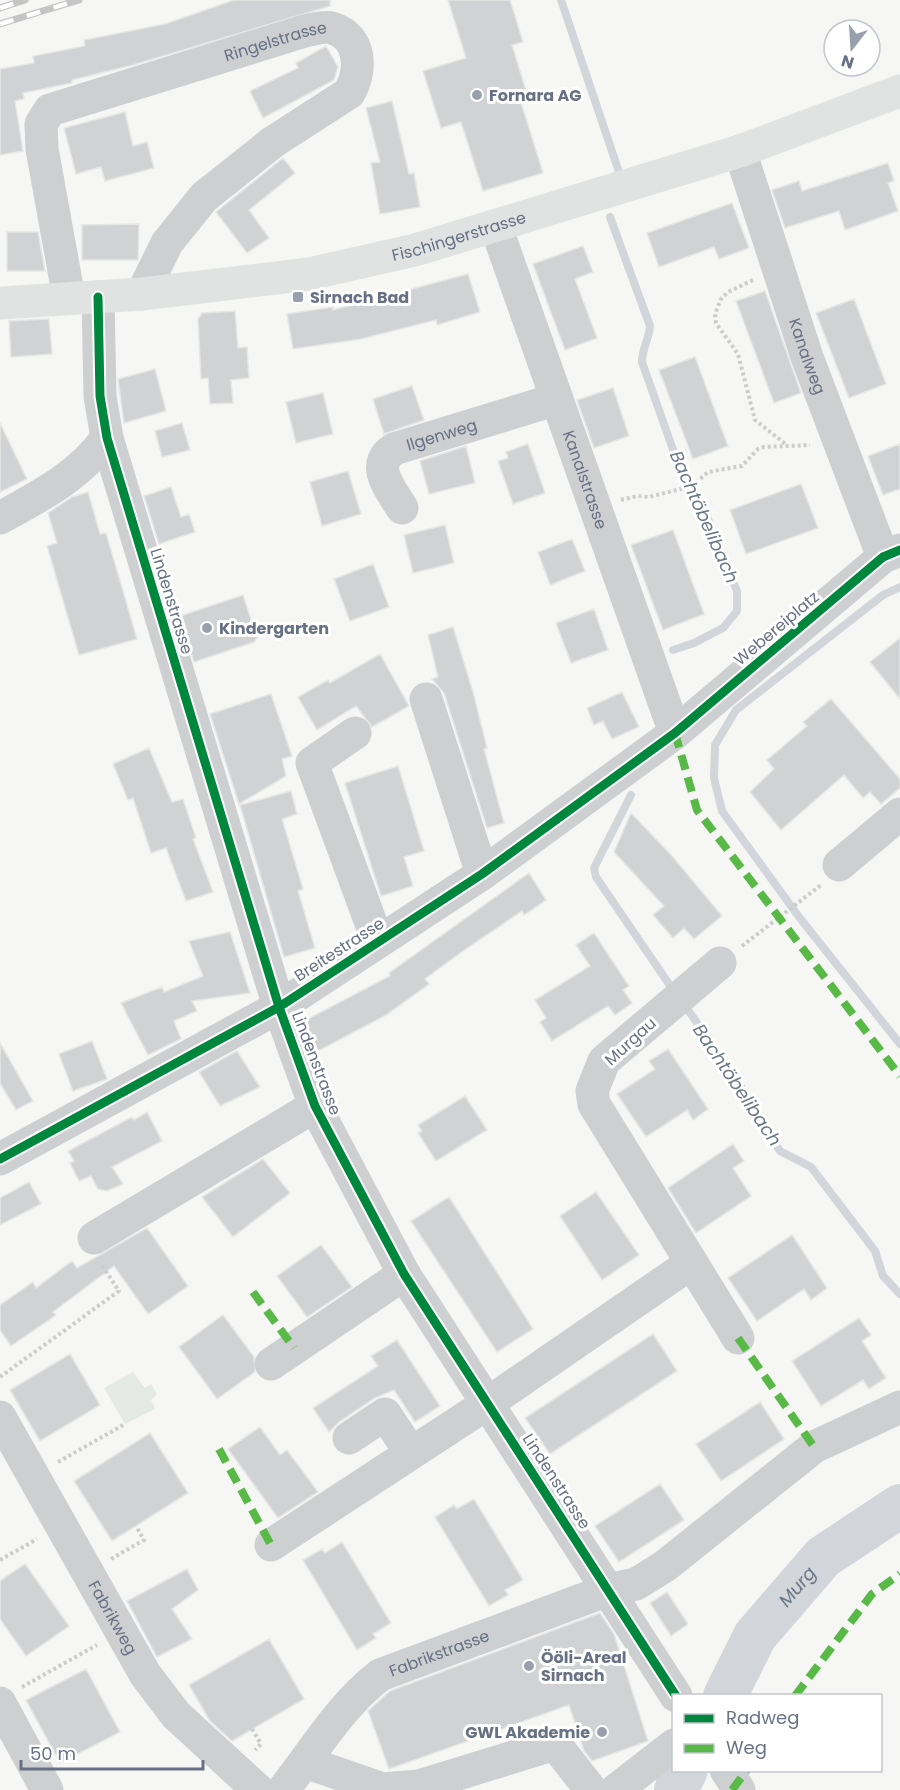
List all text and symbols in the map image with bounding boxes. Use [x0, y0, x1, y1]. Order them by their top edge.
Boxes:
street label: Ringelstrasse [221, 16, 328, 67]
north arrow [822, 18, 882, 78]
text: N [839, 49, 857, 75]
place label: Fornara AG [489, 84, 582, 107]
marker: Fornara AG [470, 88, 484, 102]
street label: Fischingerstrasse [390, 206, 529, 267]
place label: Sirnach Bad [310, 286, 409, 309]
marker: Sirnach Bad [291, 290, 305, 304]
street label: Kanalweg [783, 315, 831, 398]
street label: Ilgenweg [404, 413, 480, 457]
street label: Kanalstrasse [557, 427, 613, 532]
water label: Bachtöbelibach [664, 447, 745, 587]
street label: Lindenstrasse [144, 545, 199, 657]
street label: Webereiplatz [729, 586, 824, 671]
place label: Kindergarten [219, 617, 329, 640]
marker: Kindergarten [200, 621, 214, 635]
street label: Breitestrasse [290, 912, 389, 987]
street label: Lindenstrasse [286, 1008, 347, 1119]
street label: Murgau [600, 1012, 661, 1071]
water label: Bachtöbelibach [687, 1019, 788, 1151]
street label: Lindenstrasse [517, 1429, 596, 1534]
water label: Murg [773, 1561, 821, 1612]
street label: Fabrikweg [82, 1576, 143, 1659]
street label: Fabrikstrasse [386, 1624, 493, 1683]
place label: Ööli-Areal Sirnach [541, 1646, 627, 1687]
marker: Ööli-Areal Sirnach [522, 1659, 536, 1673]
legend [672, 1694, 882, 1772]
text: Radweg [726, 1705, 799, 1730]
place label: GWL Akademie [465, 1721, 590, 1744]
marker: GWL Akademie [595, 1725, 609, 1739]
scale bar [21, 1733, 202, 1771]
text: Weg [726, 1735, 767, 1760]
text: 50 m [30, 1741, 76, 1766]

